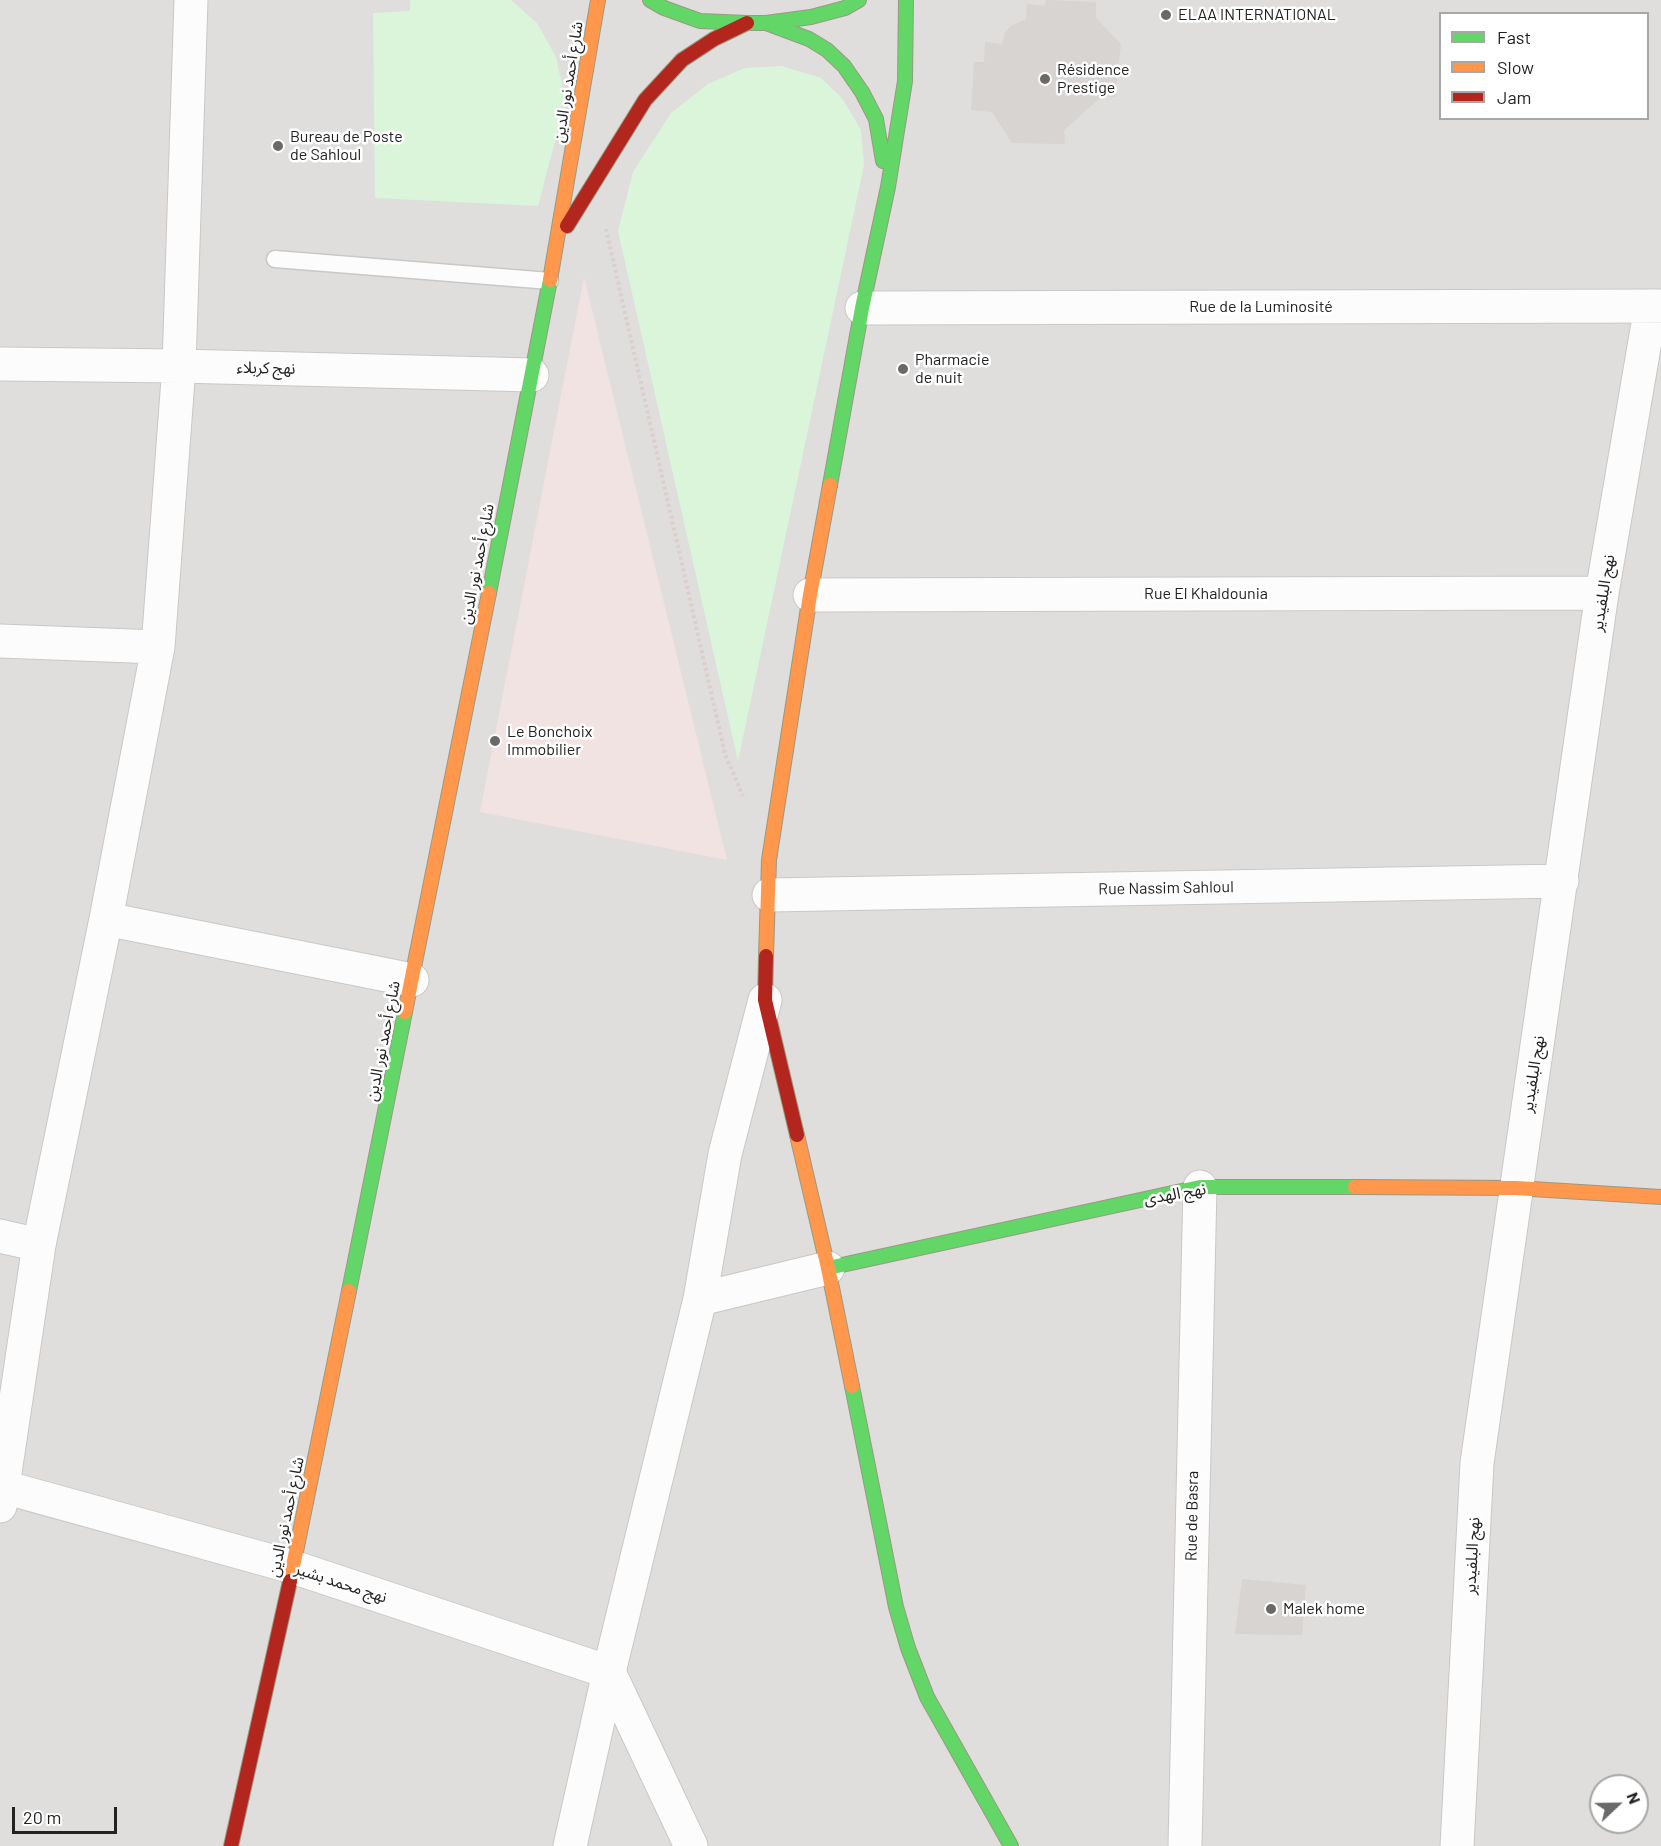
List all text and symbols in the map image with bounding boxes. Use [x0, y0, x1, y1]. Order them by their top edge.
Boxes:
place label: ELAA INTERNATIONAL [1178, 5, 1336, 25]
marker: ELAA INTERNATIONAL [1159, 8, 1173, 22]
legend [1439, 12, 1649, 120]
street label: شارع أحمد نور الدين [549, 20, 587, 144]
text: Fast [1497, 26, 1531, 48]
text: Slow [1497, 56, 1534, 78]
place label: Résidence Prestige [1057, 60, 1129, 98]
marker: Résidence Prestige [1038, 72, 1052, 86]
text: Jam [1497, 86, 1531, 108]
place label: Bureau de Poste de Sahloul [290, 127, 403, 165]
marker: Bureau de Poste de Sahloul [271, 139, 285, 153]
street label: Rue de la Luminosité [1189, 297, 1333, 317]
place label: Pharmacie de nuit [915, 350, 989, 388]
street label: نهج كربلاء [236, 358, 296, 378]
marker: Pharmacie de nuit [896, 362, 910, 376]
street label: شارع أحمد نور الدين [456, 502, 498, 626]
street label: نهج البلفيدير [1587, 553, 1619, 633]
street label: Rue El Khaldounia [1144, 584, 1268, 604]
place label: Le Bonchoix Immobilier [507, 722, 592, 760]
marker: Le Bonchoix Immobilier [488, 734, 502, 748]
street label: Rue Nassim Sahloul [1098, 877, 1234, 899]
street label: شارع أحمد نور الدين [362, 979, 404, 1103]
street label: نهج البلفيدير [1517, 1034, 1549, 1114]
street label: نهج الهدى [1142, 1179, 1208, 1209]
street label: شارع أحمد نور الدين [264, 1455, 308, 1579]
street label: Rue de Basra [1182, 1471, 1202, 1561]
street label: نهج البلفيدير [1460, 1517, 1484, 1595]
street label: نهج محمد بشير [292, 1559, 390, 1607]
place label: Malek home [1283, 1599, 1365, 1619]
marker: Malek home [1264, 1602, 1278, 1616]
north arrow [1589, 1774, 1649, 1834]
text: N [1623, 1789, 1645, 1806]
scale bar [15, 1795, 120, 1833]
text: 20 m [23, 1806, 61, 1828]

